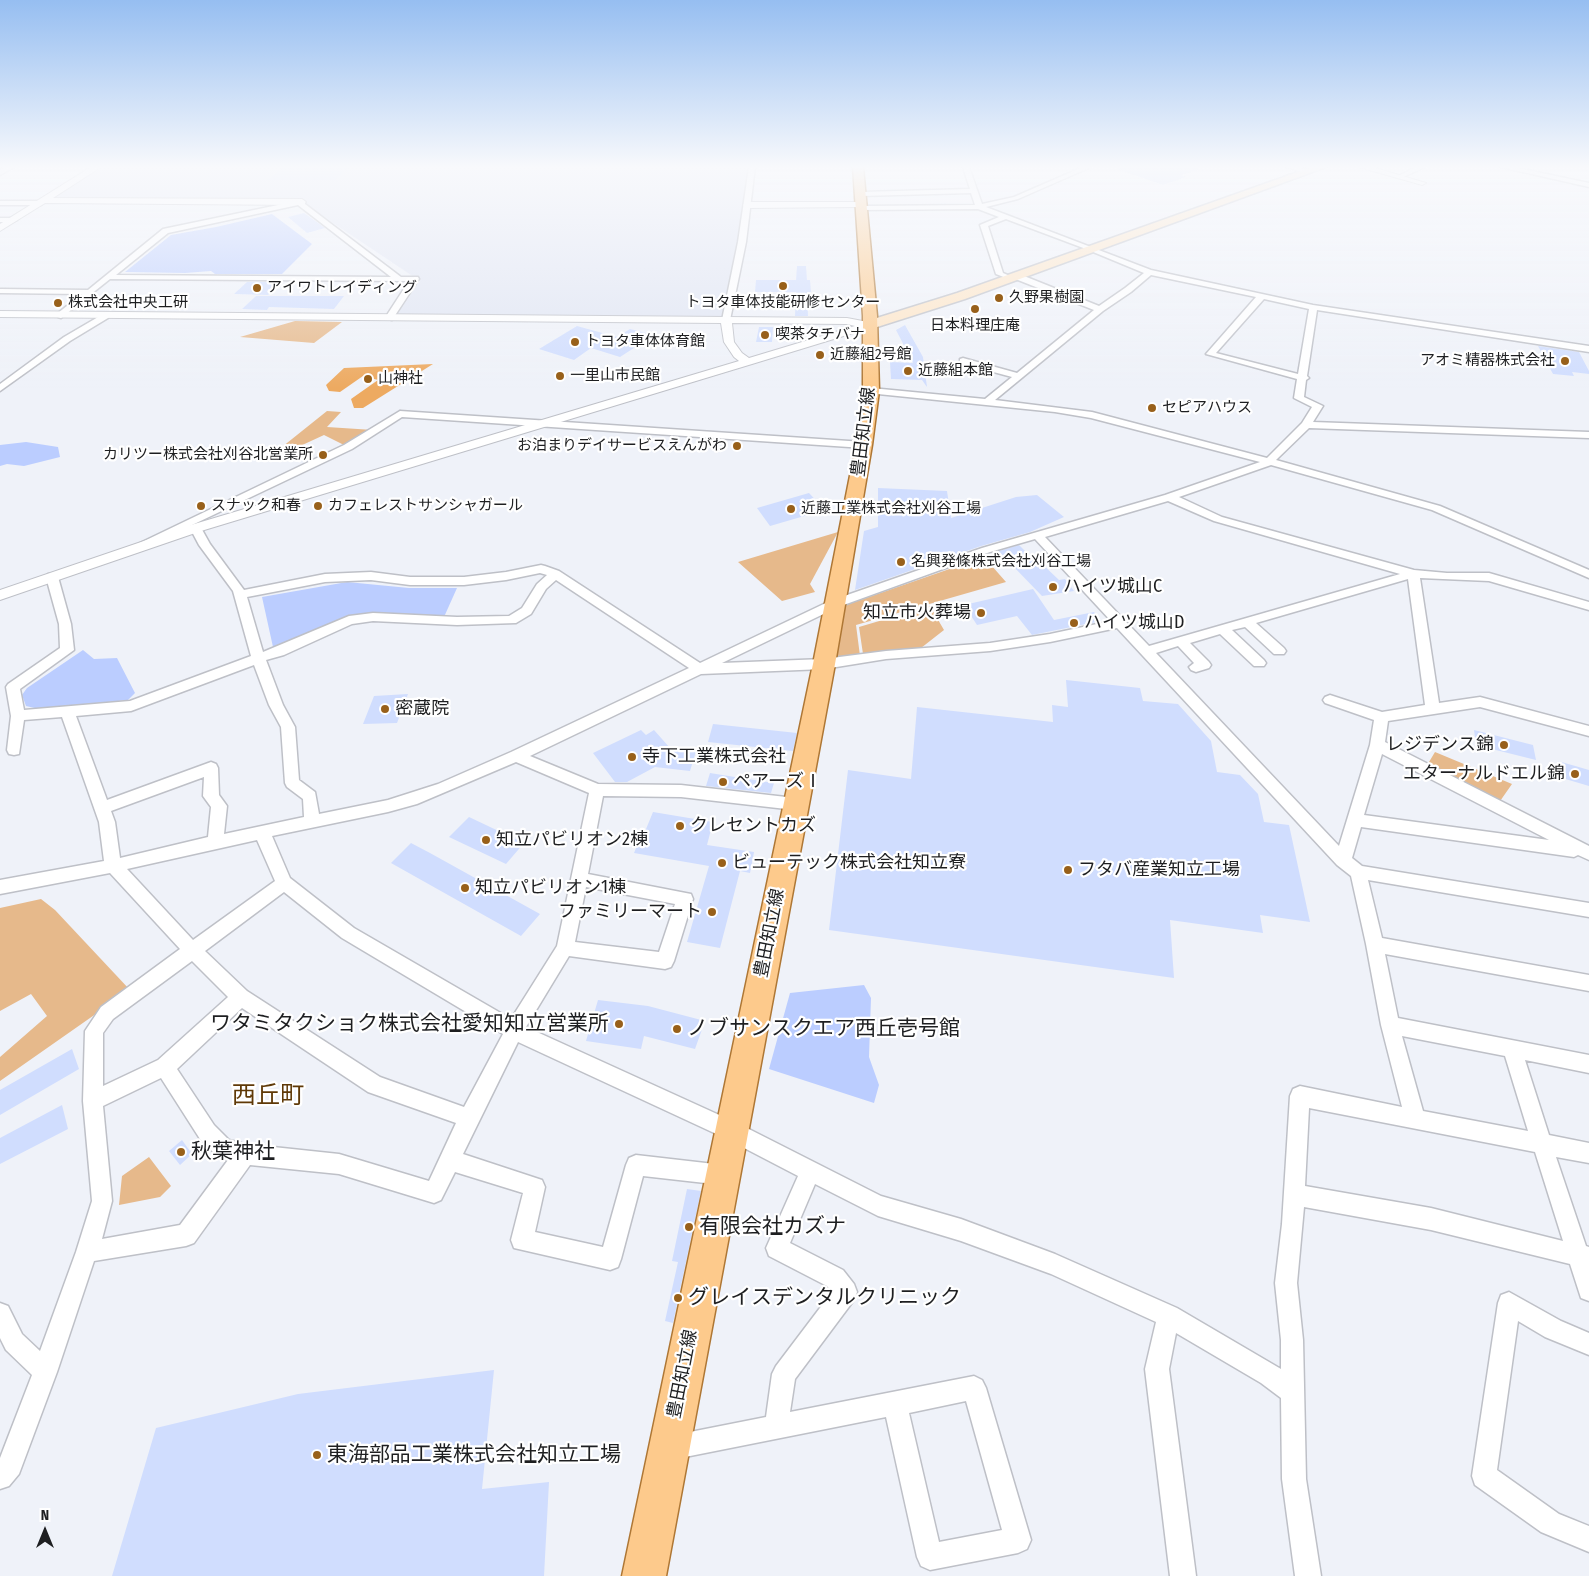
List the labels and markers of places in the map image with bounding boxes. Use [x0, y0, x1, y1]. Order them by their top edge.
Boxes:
place label: アイワトレイディング [267, 279, 417, 297]
marker: トヨタ車体技能研修センター [777, 280, 789, 292]
marker: アイワトレイディング [251, 282, 263, 294]
place label: 久野果樹園 [1009, 289, 1084, 307]
marker: 久野果樹園 [993, 292, 1005, 304]
place label: 株式会社中央工研 [68, 294, 188, 312]
place label: トヨタ車体技能研修センター [686, 294, 880, 312]
marker: 株式会社中央工研 [52, 297, 64, 309]
marker: 日本料理庄庵 [969, 303, 981, 315]
place label: 日本料理庄庵 [930, 317, 1020, 335]
place label: 喫茶タチバナ [775, 326, 865, 344]
marker: 喫茶タチバナ [759, 329, 771, 341]
place label: トヨタ車体体育館 [585, 333, 705, 351]
marker: トヨタ車体体育館 [569, 336, 581, 348]
place label: 近藤組2号館 [830, 346, 912, 364]
marker: 近藤組2号館 [814, 349, 826, 361]
place label: アオミ精器株式会社 [1420, 352, 1555, 370]
marker: アオミ精器株式会社 [1559, 355, 1571, 367]
place label: 近藤組本館 [918, 362, 993, 380]
marker: 近藤組本館 [902, 365, 914, 377]
place label: 一里山市民館 [570, 367, 660, 385]
place label: 山神社 [378, 370, 423, 388]
marker: 一里山市民館 [554, 370, 566, 382]
marker: 山神社 [362, 373, 374, 385]
place label: セピアハウス [1162, 399, 1252, 417]
marker: セピアハウス [1146, 402, 1158, 414]
place label: お泊まりデイサービスえんがわ [517, 437, 727, 455]
marker: お泊まりデイサービスえんがわ [731, 440, 743, 452]
place label: カリツー株式会社刈谷北営業所 [103, 446, 313, 464]
marker: カリツー株式会社刈谷北営業所 [317, 449, 329, 461]
place label: スナック和春 [211, 497, 301, 515]
place label: カフェレストサンシャガール [328, 497, 523, 515]
marker: スナック和春 [195, 500, 207, 512]
marker: カフェレストサンシャガール [312, 500, 324, 512]
place label: 近藤工業株式会社刈谷工場 [801, 500, 981, 518]
marker: 近藤工業株式会社刈谷工場 [785, 503, 797, 515]
place label: 名興発條株式会社刈谷工場 [911, 553, 1091, 571]
marker: 名興発條株式会社刈谷工場 [895, 556, 907, 568]
place label: ハイツ城山C [1063, 576, 1162, 598]
marker: ハイツ城山C [1047, 581, 1059, 593]
place label: 知立市火葬場 [863, 602, 971, 624]
marker: 知立市火葬場 [975, 607, 987, 619]
place label: ハイツ城山D [1084, 612, 1184, 634]
marker: ハイツ城山D [1068, 617, 1080, 629]
place label: 密蔵院 [395, 698, 449, 720]
marker: 密蔵院 [379, 703, 391, 715]
place label: レジデンス錦 [1386, 734, 1494, 756]
marker: レジデンス錦 [1498, 739, 1510, 751]
place label: 寺下工業株式会社 [642, 746, 786, 768]
marker: 寺下工業株式会社 [626, 751, 638, 763]
place label: エターナルドエル錦 [1403, 763, 1565, 785]
marker: エターナルドエル錦 [1569, 768, 1581, 780]
place label: ペアーズⅠ [733, 771, 822, 793]
marker: ペアーズⅠ [717, 776, 729, 788]
place label: クレセントカズ [690, 815, 816, 837]
marker: クレセントカズ [674, 820, 686, 832]
place label: 知立パビリオン2棟 [496, 829, 648, 851]
marker: 知立パビリオン2棟 [480, 834, 492, 846]
place label: ビューテック株式会社知立寮 [732, 852, 966, 874]
marker: ビューテック株式会社知立寮 [716, 857, 728, 869]
place label: フタバ産業知立工場 [1078, 859, 1240, 881]
marker: フタバ産業知立工場 [1062, 864, 1074, 876]
place label: 知立パビリオン1棟 [475, 877, 626, 899]
marker: 知立パビリオン1棟 [459, 882, 471, 894]
place label: ファミリーマート [558, 901, 702, 923]
marker: ファミリーマート [706, 906, 718, 918]
place label: ワタミタクショク株式会社愛知知立営業所 [210, 1011, 609, 1037]
place label: ノブサンスクエア西丘壱号館 [687, 1016, 960, 1042]
marker: ワタミタクショク株式会社愛知知立営業所 [613, 1018, 625, 1030]
marker: ノブサンスクエア西丘壱号館 [671, 1023, 683, 1035]
place label: 秋葉神社 [191, 1139, 275, 1165]
marker: 秋葉神社 [175, 1146, 187, 1158]
place label: 有限会社カズナ [699, 1214, 846, 1240]
marker: 有限会社カズナ [683, 1221, 695, 1233]
place label: グレイスデンタルクリニック [688, 1285, 961, 1311]
marker: グレイスデンタルクリニック [672, 1292, 684, 1304]
place label: 東海部品工業株式会社知立工場 [327, 1442, 621, 1468]
marker: 東海部品工業株式会社知立工場 [311, 1449, 323, 1461]

